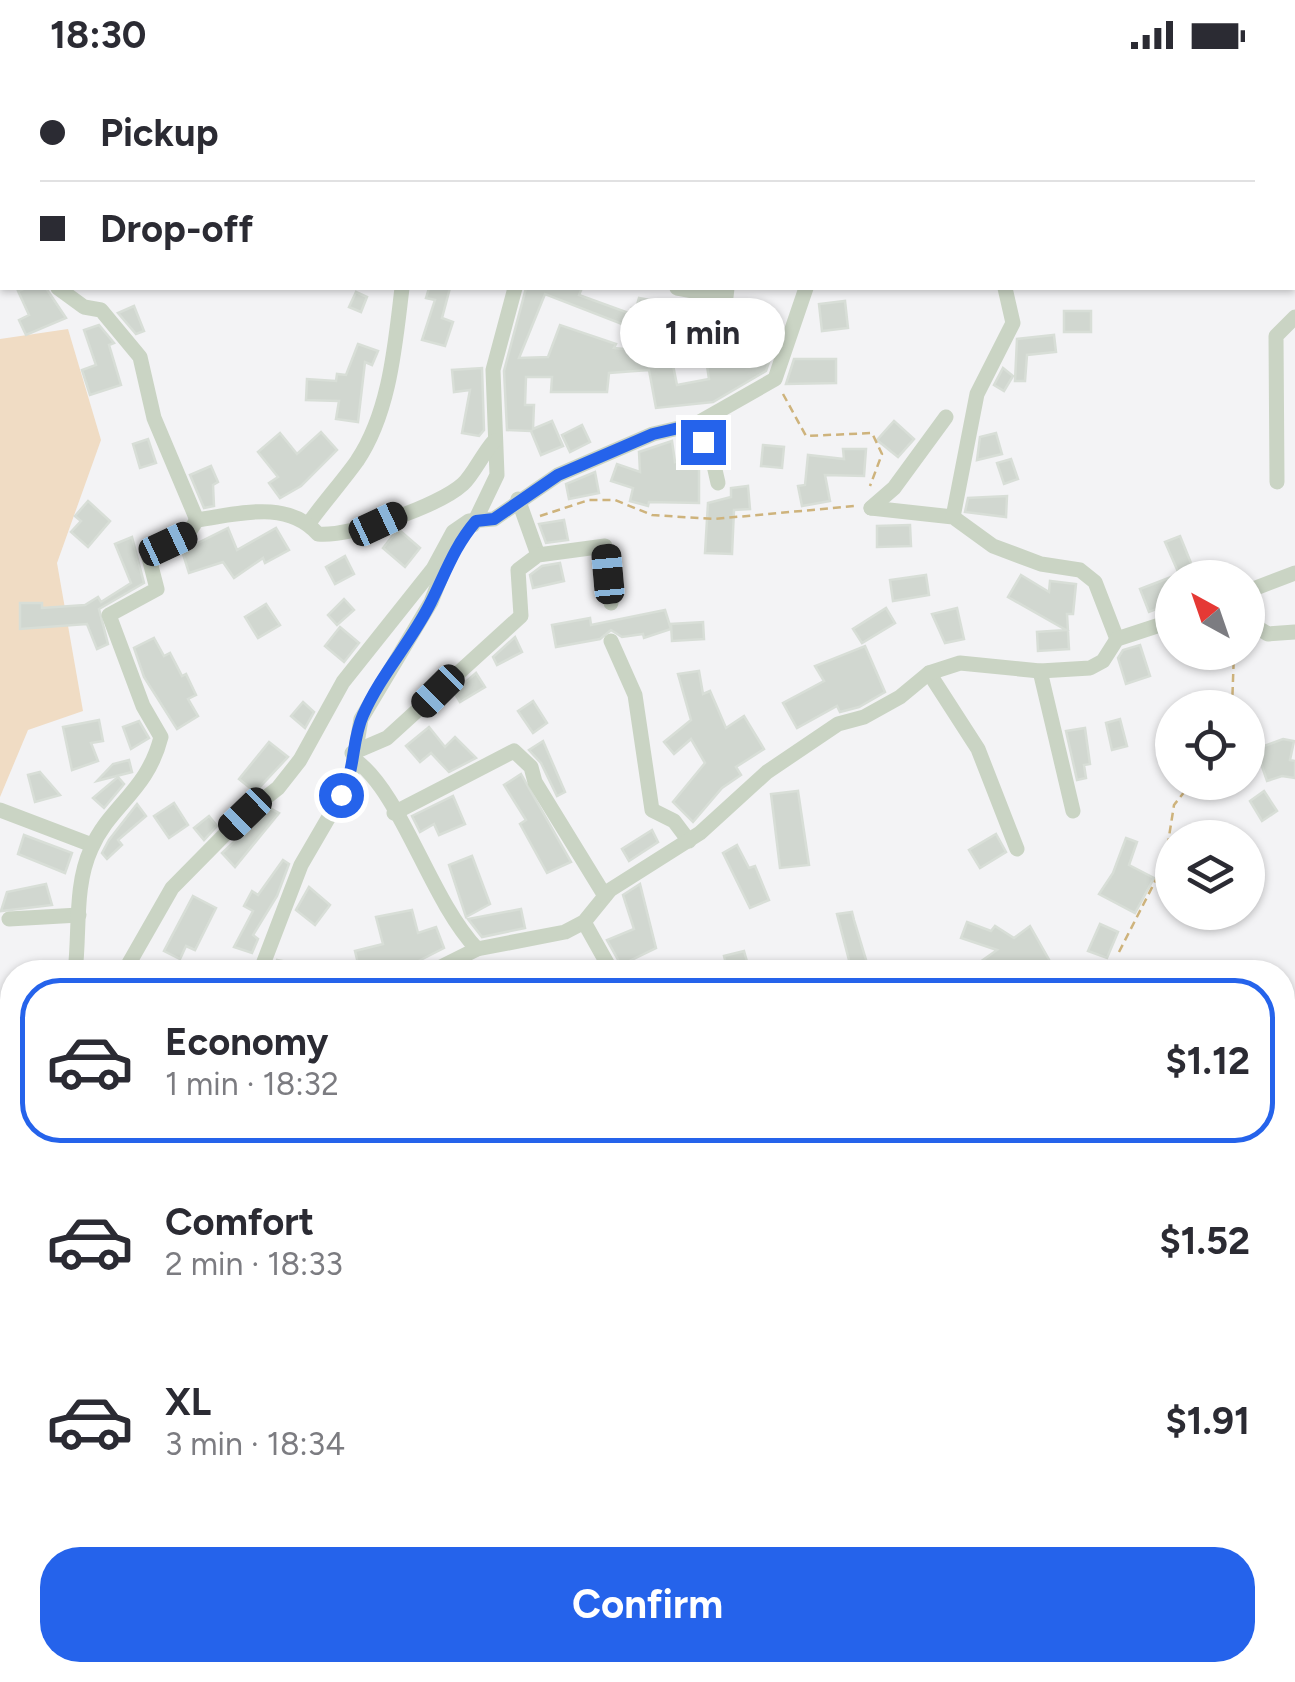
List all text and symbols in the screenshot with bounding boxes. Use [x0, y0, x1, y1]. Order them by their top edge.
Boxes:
text: 18:30 [50, 12, 146, 58]
text: Pickup [100, 110, 218, 156]
text: Drop-off [100, 206, 253, 252]
callout: 1 min [620, 297, 786, 367]
text: 1 min [665, 314, 740, 352]
route end [681, 420, 726, 465]
car [344, 498, 412, 550]
car [134, 518, 202, 570]
car [590, 543, 626, 605]
north arrow [1155, 560, 1265, 670]
map controls [1155, 560, 1265, 930]
car [406, 659, 470, 723]
button: locate [1155, 690, 1265, 800]
route start [319, 773, 364, 818]
car [213, 782, 277, 846]
button: layers [1155, 820, 1265, 930]
icon: car [45, 1016, 135, 1106]
text: Economy [165, 1019, 328, 1065]
text: $1.12 [1165, 1038, 1250, 1084]
text: 1 min · 18:32 [165, 1065, 339, 1103]
icon: car [45, 1196, 135, 1286]
text: Comfort [165, 1199, 314, 1245]
text: $1.52 [1159, 1218, 1250, 1264]
text: 2 min · 18:33 [165, 1245, 343, 1283]
icon: car [45, 1376, 135, 1466]
text: XL [165, 1379, 211, 1425]
text: $1.91 [1165, 1398, 1250, 1444]
text: 3 min · 18:34 [165, 1425, 345, 1463]
button: Confirm [40, 1547, 1255, 1662]

